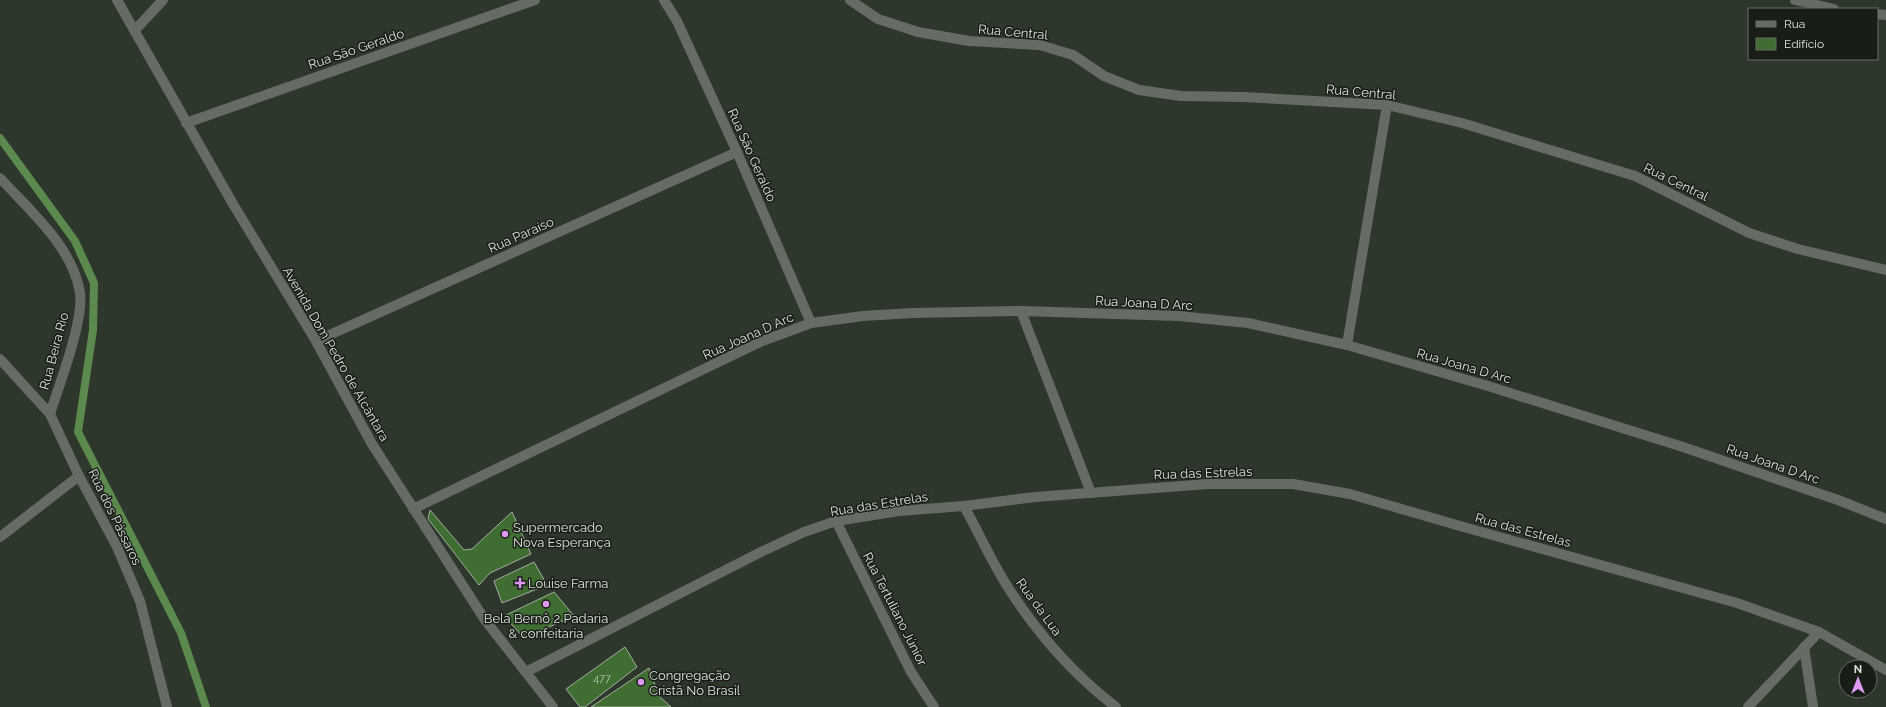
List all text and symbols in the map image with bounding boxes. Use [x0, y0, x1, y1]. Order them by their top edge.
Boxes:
legend [1748, 8, 1878, 60]
text: Rua [1784, 17, 1805, 31]
street label: Rua Central [977, 21, 1049, 43]
street label: Rua São Geraldo [306, 25, 406, 72]
text: Edifício [1784, 37, 1824, 51]
street label: Rua Central [1325, 81, 1397, 103]
street label: Rua São Geraldo [725, 106, 779, 204]
street label: Rua Central [1641, 160, 1711, 204]
street label: Rua Paraíso [486, 214, 556, 256]
street label: Avenida Dom Pedro de Alcântara [280, 264, 392, 444]
street label: Rua Joana D Arc [1095, 293, 1193, 313]
street label: Rua Joana D Arc [700, 309, 796, 363]
street label: Rua Beira Rio [36, 310, 72, 391]
street label: Rua Joana D Arc [1415, 345, 1513, 387]
street label: Rua Joana D Arc [1724, 441, 1822, 487]
street label: Rua das Estrelas [1153, 464, 1253, 482]
street label: Rua dos Pássaros [85, 467, 145, 567]
street label: Rua das Estrelas [829, 489, 929, 519]
street label: Rua das Estrelas [1473, 510, 1573, 550]
place label: Supermercado Nova Esperança [513, 520, 611, 550]
marker: Supermercado Nova Esperança [500, 529, 510, 539]
street label: Rua Tertuliano Júnior [860, 550, 930, 669]
street label: Rua da Lua [1013, 575, 1065, 639]
place label: Louise Farma [528, 576, 608, 591]
marker: Louise Farma [515, 578, 525, 588]
marker: Bela Bernô 2 Padaria & confeitaria [541, 599, 551, 609]
place label: Bela Bernô 2 Padaria & confeitaria [484, 611, 608, 641]
north arrow [1838, 659, 1878, 699]
text: N [1854, 663, 1862, 676]
place label: Congregação Cristã No Brasil [649, 668, 741, 698]
house number: 477 [593, 672, 611, 685]
marker: Congregação Cristã No Brasil [636, 677, 646, 687]

